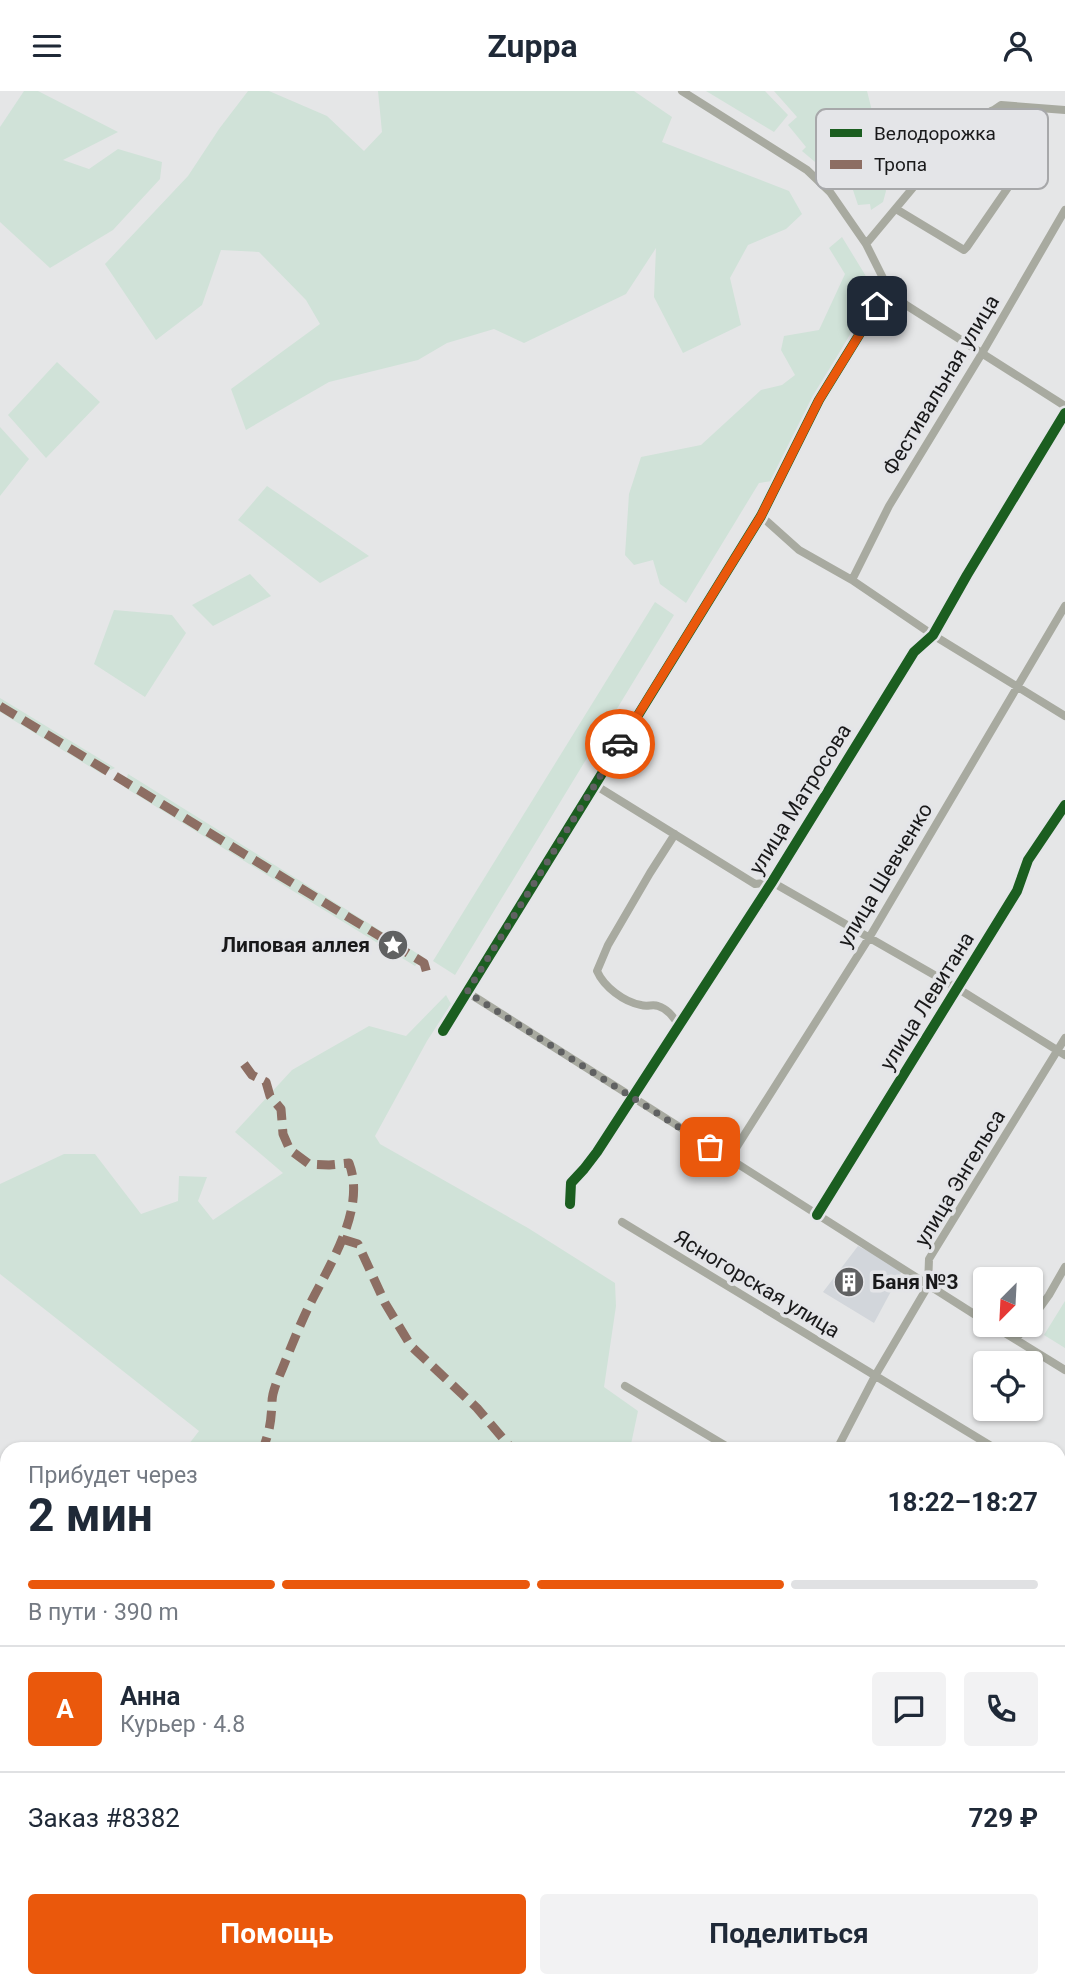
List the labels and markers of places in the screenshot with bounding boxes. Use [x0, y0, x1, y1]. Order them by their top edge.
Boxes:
pin [847, 276, 907, 336]
place icon: Липовая аллея [376, 928, 410, 962]
place label: Липовая аллея [221, 933, 370, 957]
pin [680, 1117, 740, 1177]
building icon: Баня №3 [832, 1265, 866, 1299]
place label: Баня №3 [872, 1270, 959, 1294]

